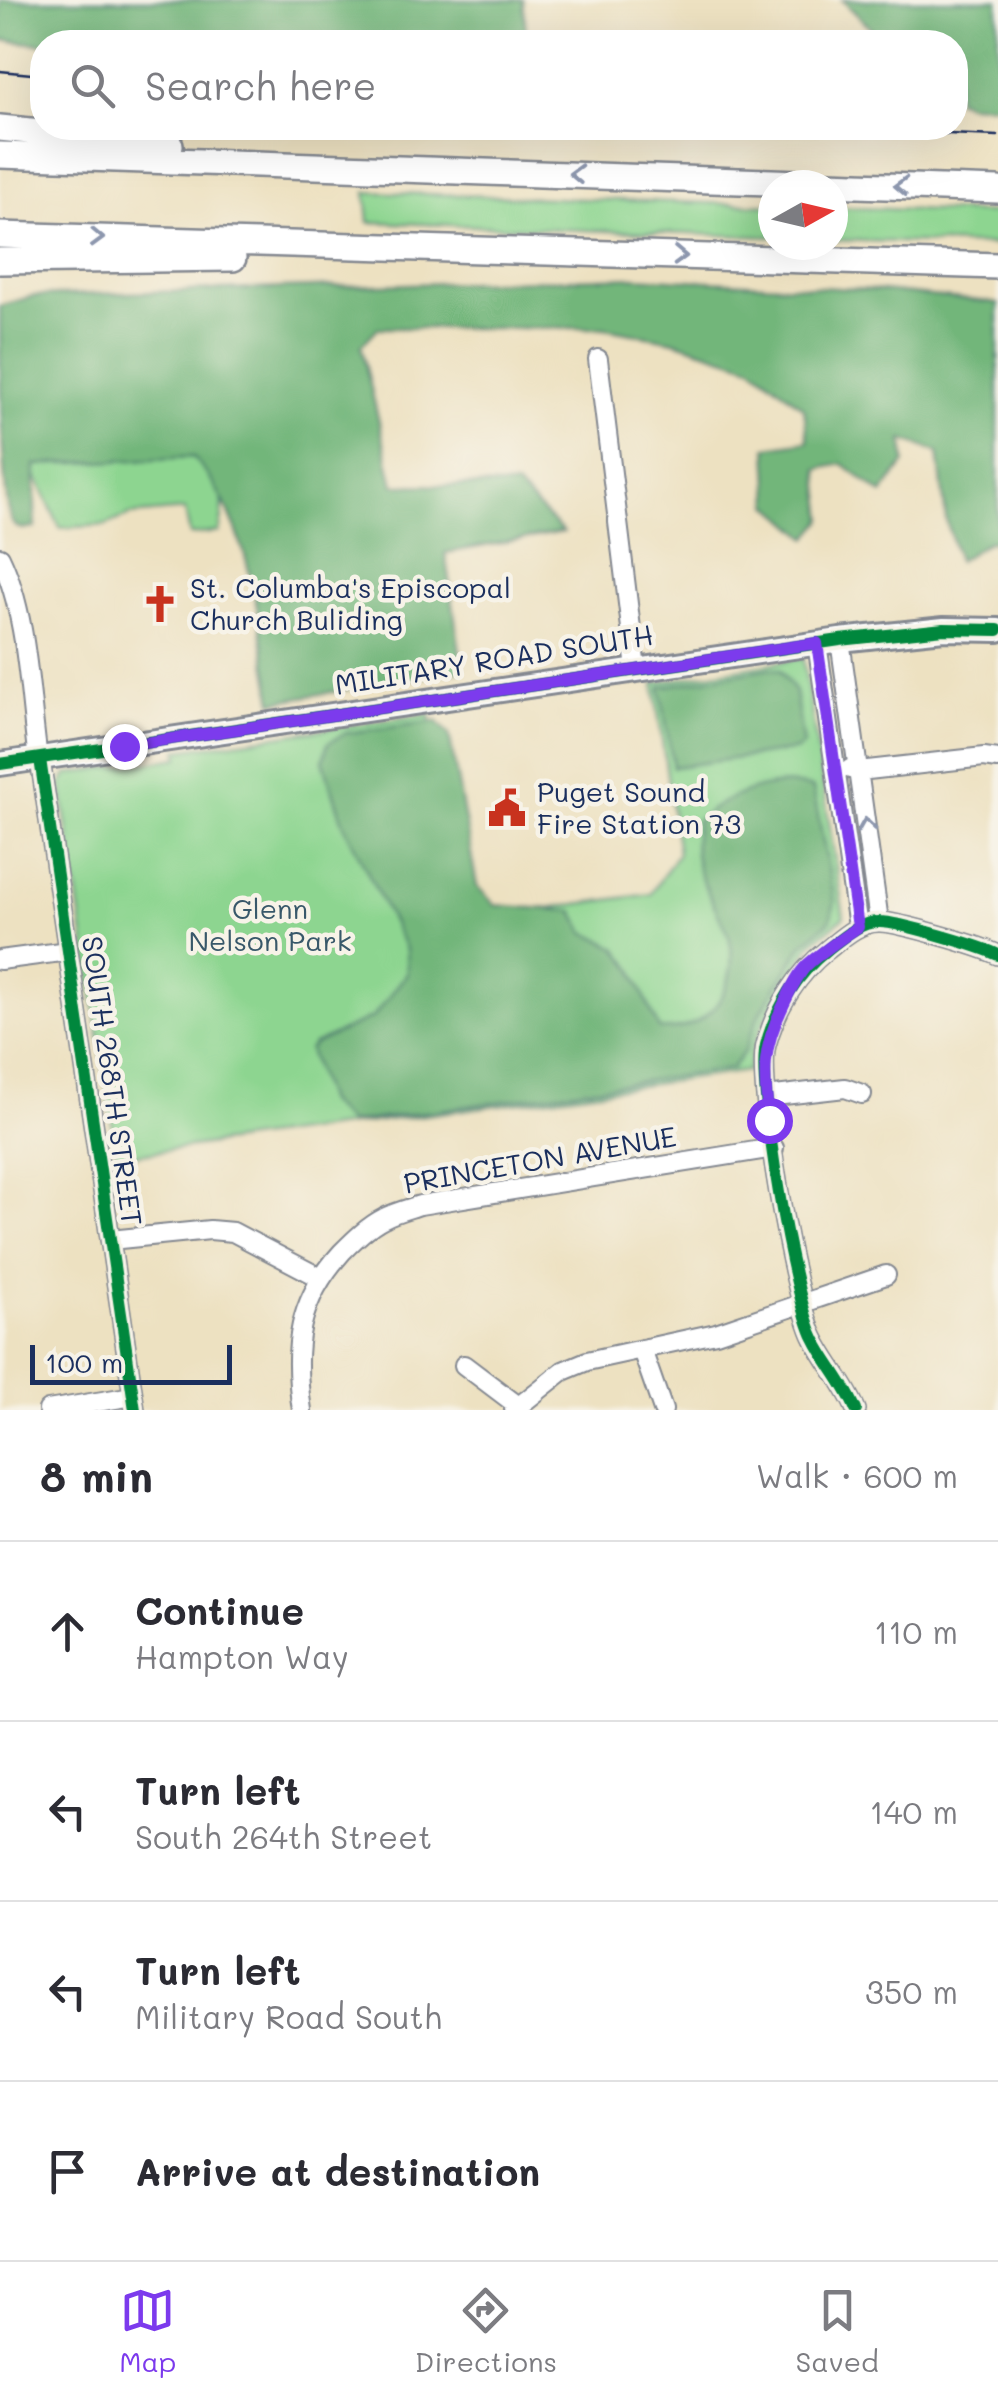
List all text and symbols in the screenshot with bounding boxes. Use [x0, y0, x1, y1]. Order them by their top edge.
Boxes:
search box [30, 30, 968, 140]
icon: search [65, 58, 120, 113]
text: Search here [145, 60, 376, 110]
one-way arrow [567, 164, 583, 185]
north arrow [758, 170, 848, 260]
one-way arrow [892, 176, 908, 197]
one-way arrow [90, 228, 106, 249]
one-way arrow [672, 246, 688, 267]
place label: St. Columba's Episcopal Church Buliding [190, 569, 511, 637]
church icon: St. Columba's Episcopal Church Buliding [139, 583, 181, 625]
street label: MILITARY ROAD SOUTH [332, 616, 656, 702]
route end [102, 724, 148, 770]
place label: Puget Sound Fire Station 73 [537, 773, 741, 841]
public building icon: Puget Sound Fire Station 73 [486, 787, 528, 829]
one-way arrow [857, 816, 878, 833]
park label: Glenn Nelson Park [188, 890, 352, 958]
street label: SOUTH 268TH STREET [75, 934, 151, 1228]
route start [747, 1098, 793, 1144]
street label: PRINCETON AVENUE [401, 1117, 679, 1201]
scale bar [30, 1340, 232, 1384]
text: 100 m [45, 1344, 123, 1380]
text: 8 min [40, 1448, 153, 1503]
text: Walk · 600 m [756, 1454, 958, 1496]
text: Continue [135, 1585, 304, 1635]
icon: ahead [40, 1604, 95, 1659]
text: 110 m [874, 1610, 958, 1652]
text: Hampton Way [135, 1635, 349, 1677]
text: Turn left [135, 1765, 301, 1815]
icon: left [40, 1784, 95, 1839]
text: 140 m [869, 1790, 958, 1832]
text: South 264th Street [135, 1815, 432, 1857]
text: Turn left [135, 1945, 301, 1995]
icon: left [40, 1964, 95, 2019]
text: 350 m [865, 1970, 958, 2012]
text: Military Road South [135, 1995, 442, 2037]
icon: arrive [40, 2144, 95, 2199]
text: Arrive at destination [135, 2146, 540, 2196]
tab: Map [119, 2283, 176, 2379]
tab: Directions [415, 2283, 557, 2379]
tab: Saved [796, 2283, 879, 2379]

